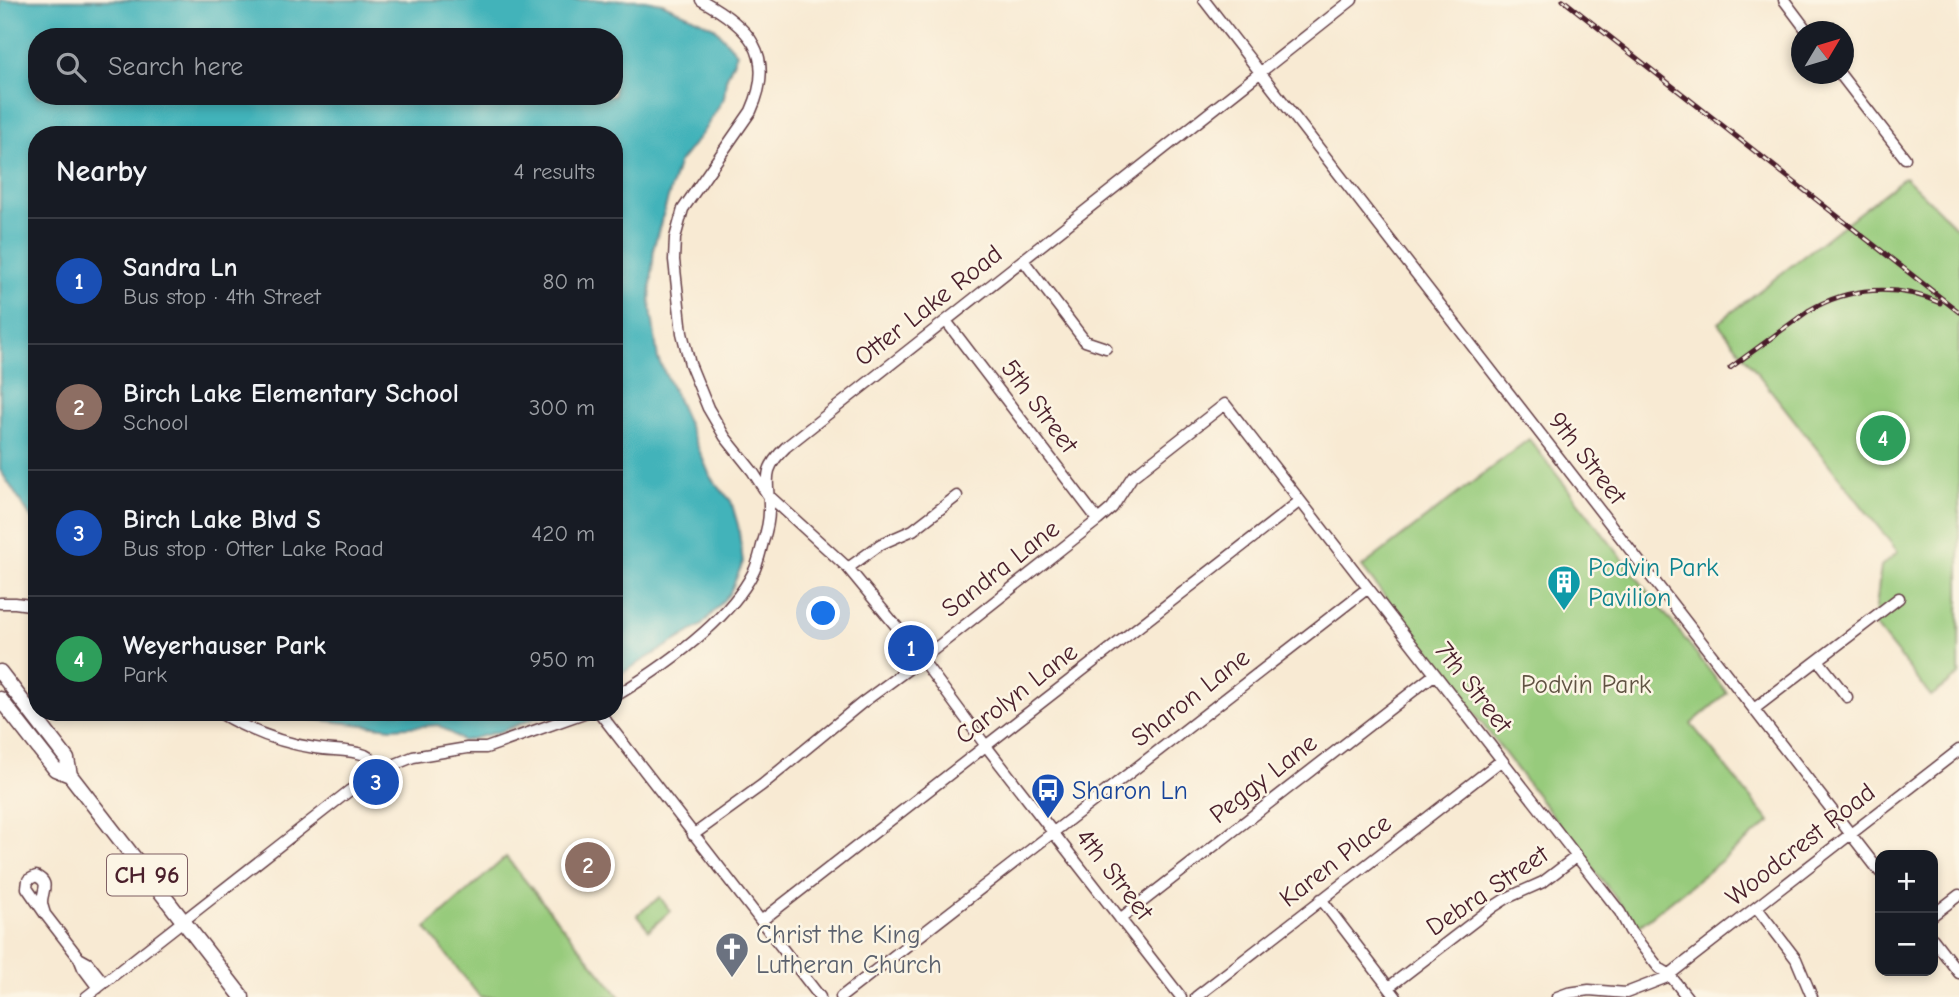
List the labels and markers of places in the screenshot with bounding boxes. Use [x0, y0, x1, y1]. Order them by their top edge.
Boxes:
pin: 4 [1860, 412, 1906, 464]
place label: Podvin Park Pavilion [1588, 553, 1719, 613]
building icon: Podvin Park Pavilion [1545, 563, 1583, 612]
pin: 1 [888, 622, 934, 674]
pin: 3 [353, 756, 399, 808]
bus stop icon: Sharon Ln [1029, 771, 1067, 820]
place label: Sharon Ln [1072, 776, 1188, 806]
pin: 2 [565, 839, 611, 891]
place label: Christ the King Lutheran Church [756, 920, 942, 980]
church icon: Christ the King Lutheran Church [713, 930, 751, 979]

